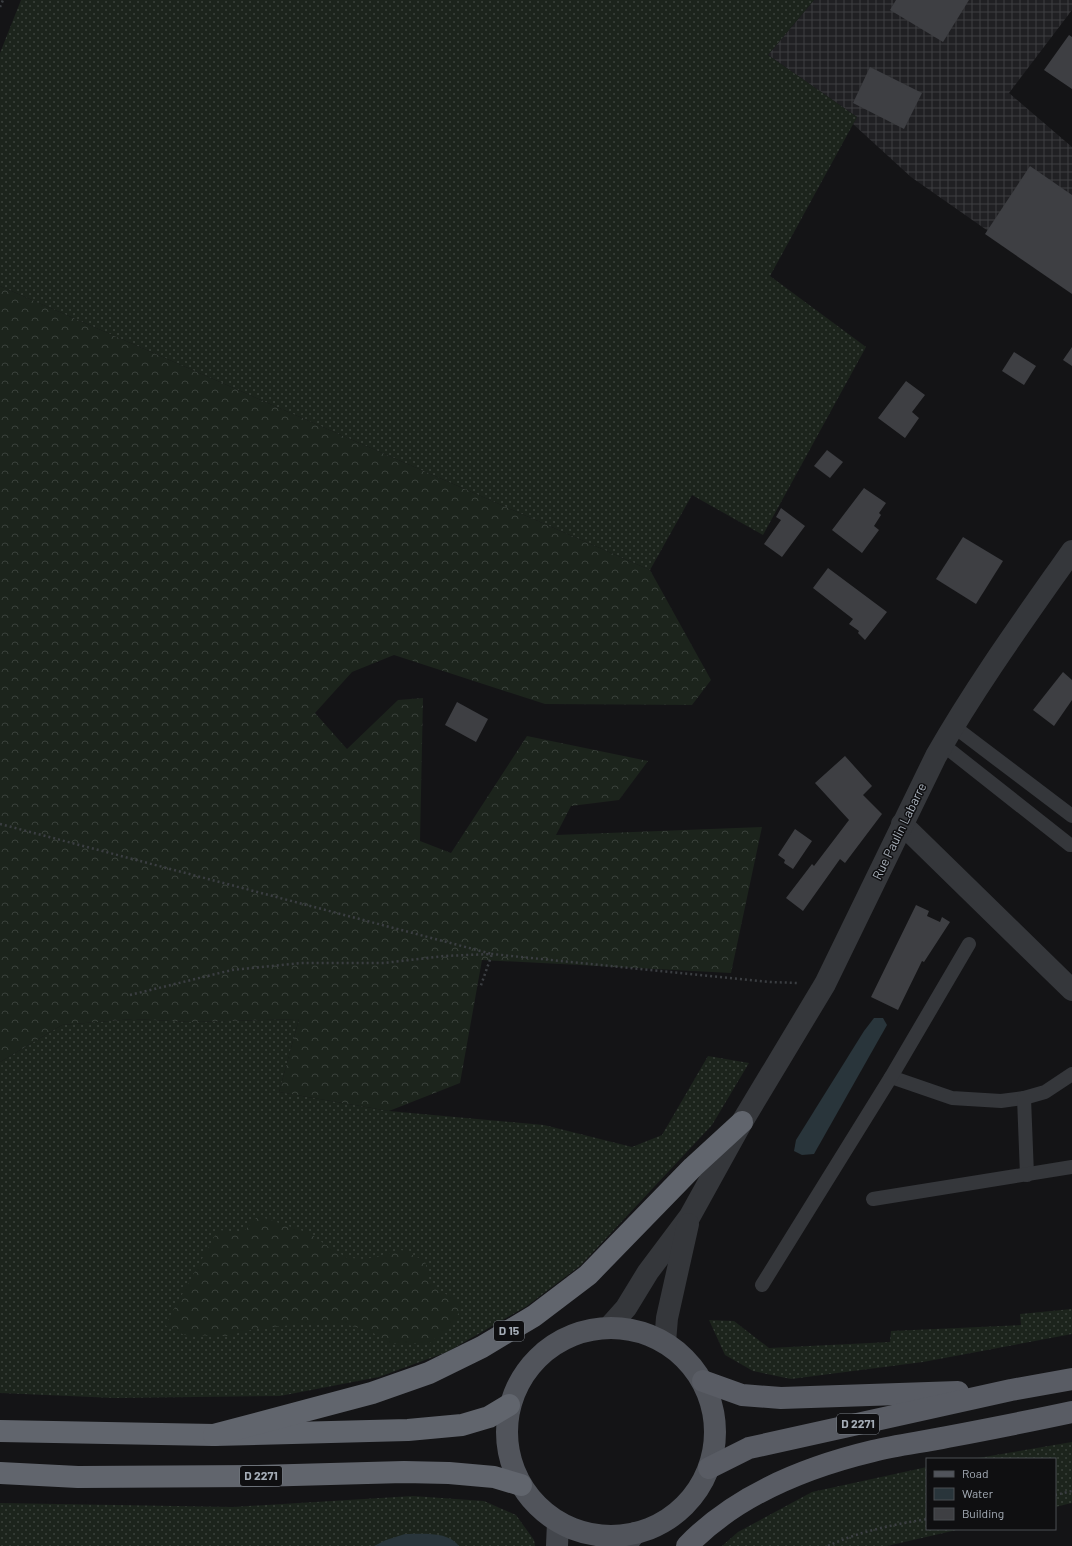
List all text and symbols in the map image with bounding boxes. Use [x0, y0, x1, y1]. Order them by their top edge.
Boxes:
street label: Rue Paulin Labarre [869, 780, 929, 882]
road number: D 15 [494, 1321, 524, 1341]
road number: D 2271 [837, 1414, 879, 1434]
legend [926, 1458, 1056, 1530]
road number: D 2271 [240, 1466, 282, 1486]
text: Road [962, 1466, 989, 1480]
text: Water [962, 1486, 994, 1500]
text: Building [962, 1506, 1004, 1520]

